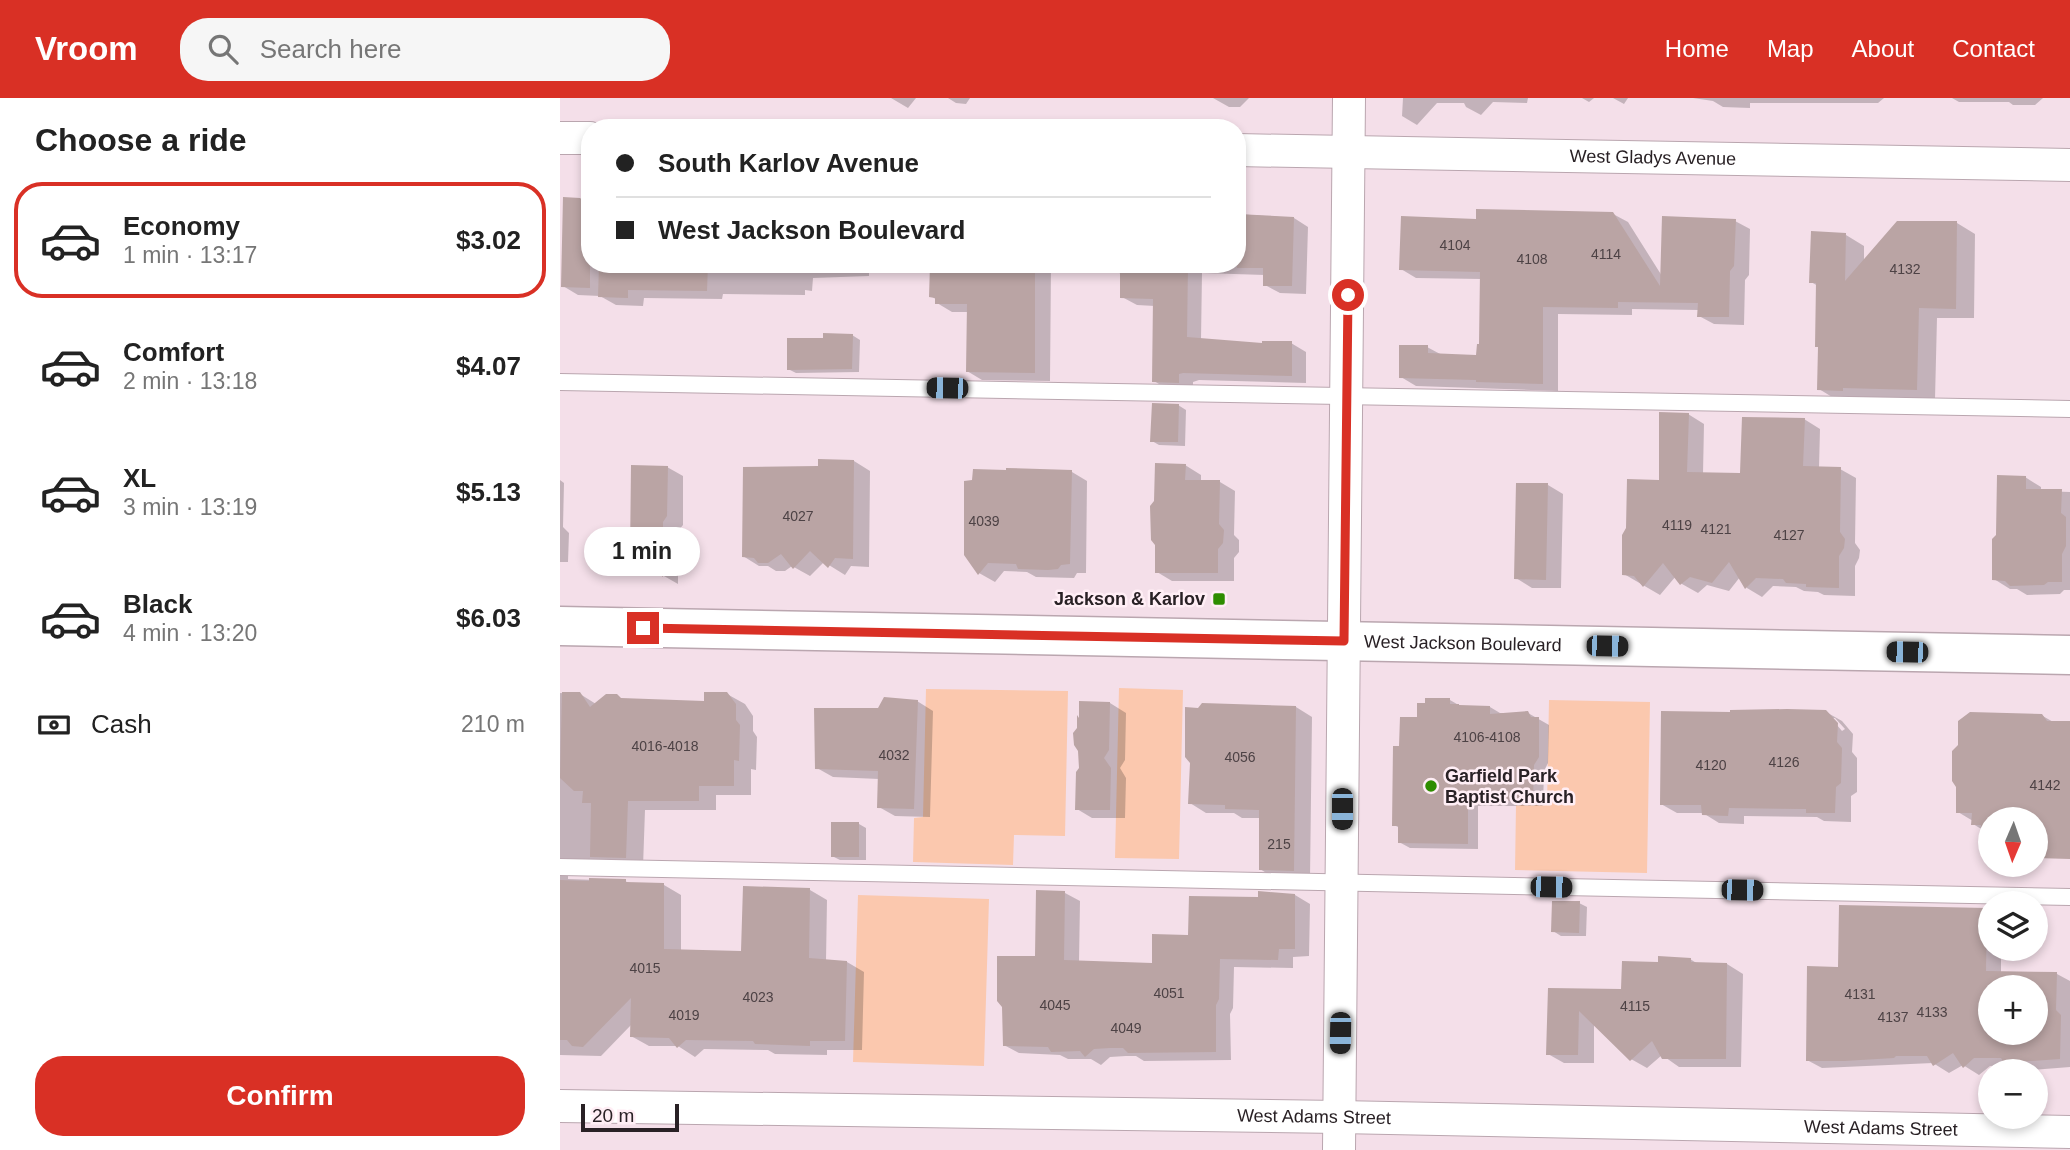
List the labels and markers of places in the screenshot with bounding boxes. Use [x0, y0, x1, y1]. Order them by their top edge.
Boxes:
place label: Jackson & Karlov [1054, 589, 1205, 609]
marker: Jackson & Karlov [1211, 591, 1227, 607]
place label: Garfield Park Baptist Church [1445, 766, 1574, 807]
marker: Garfield Park Baptist Church [1423, 778, 1439, 794]

